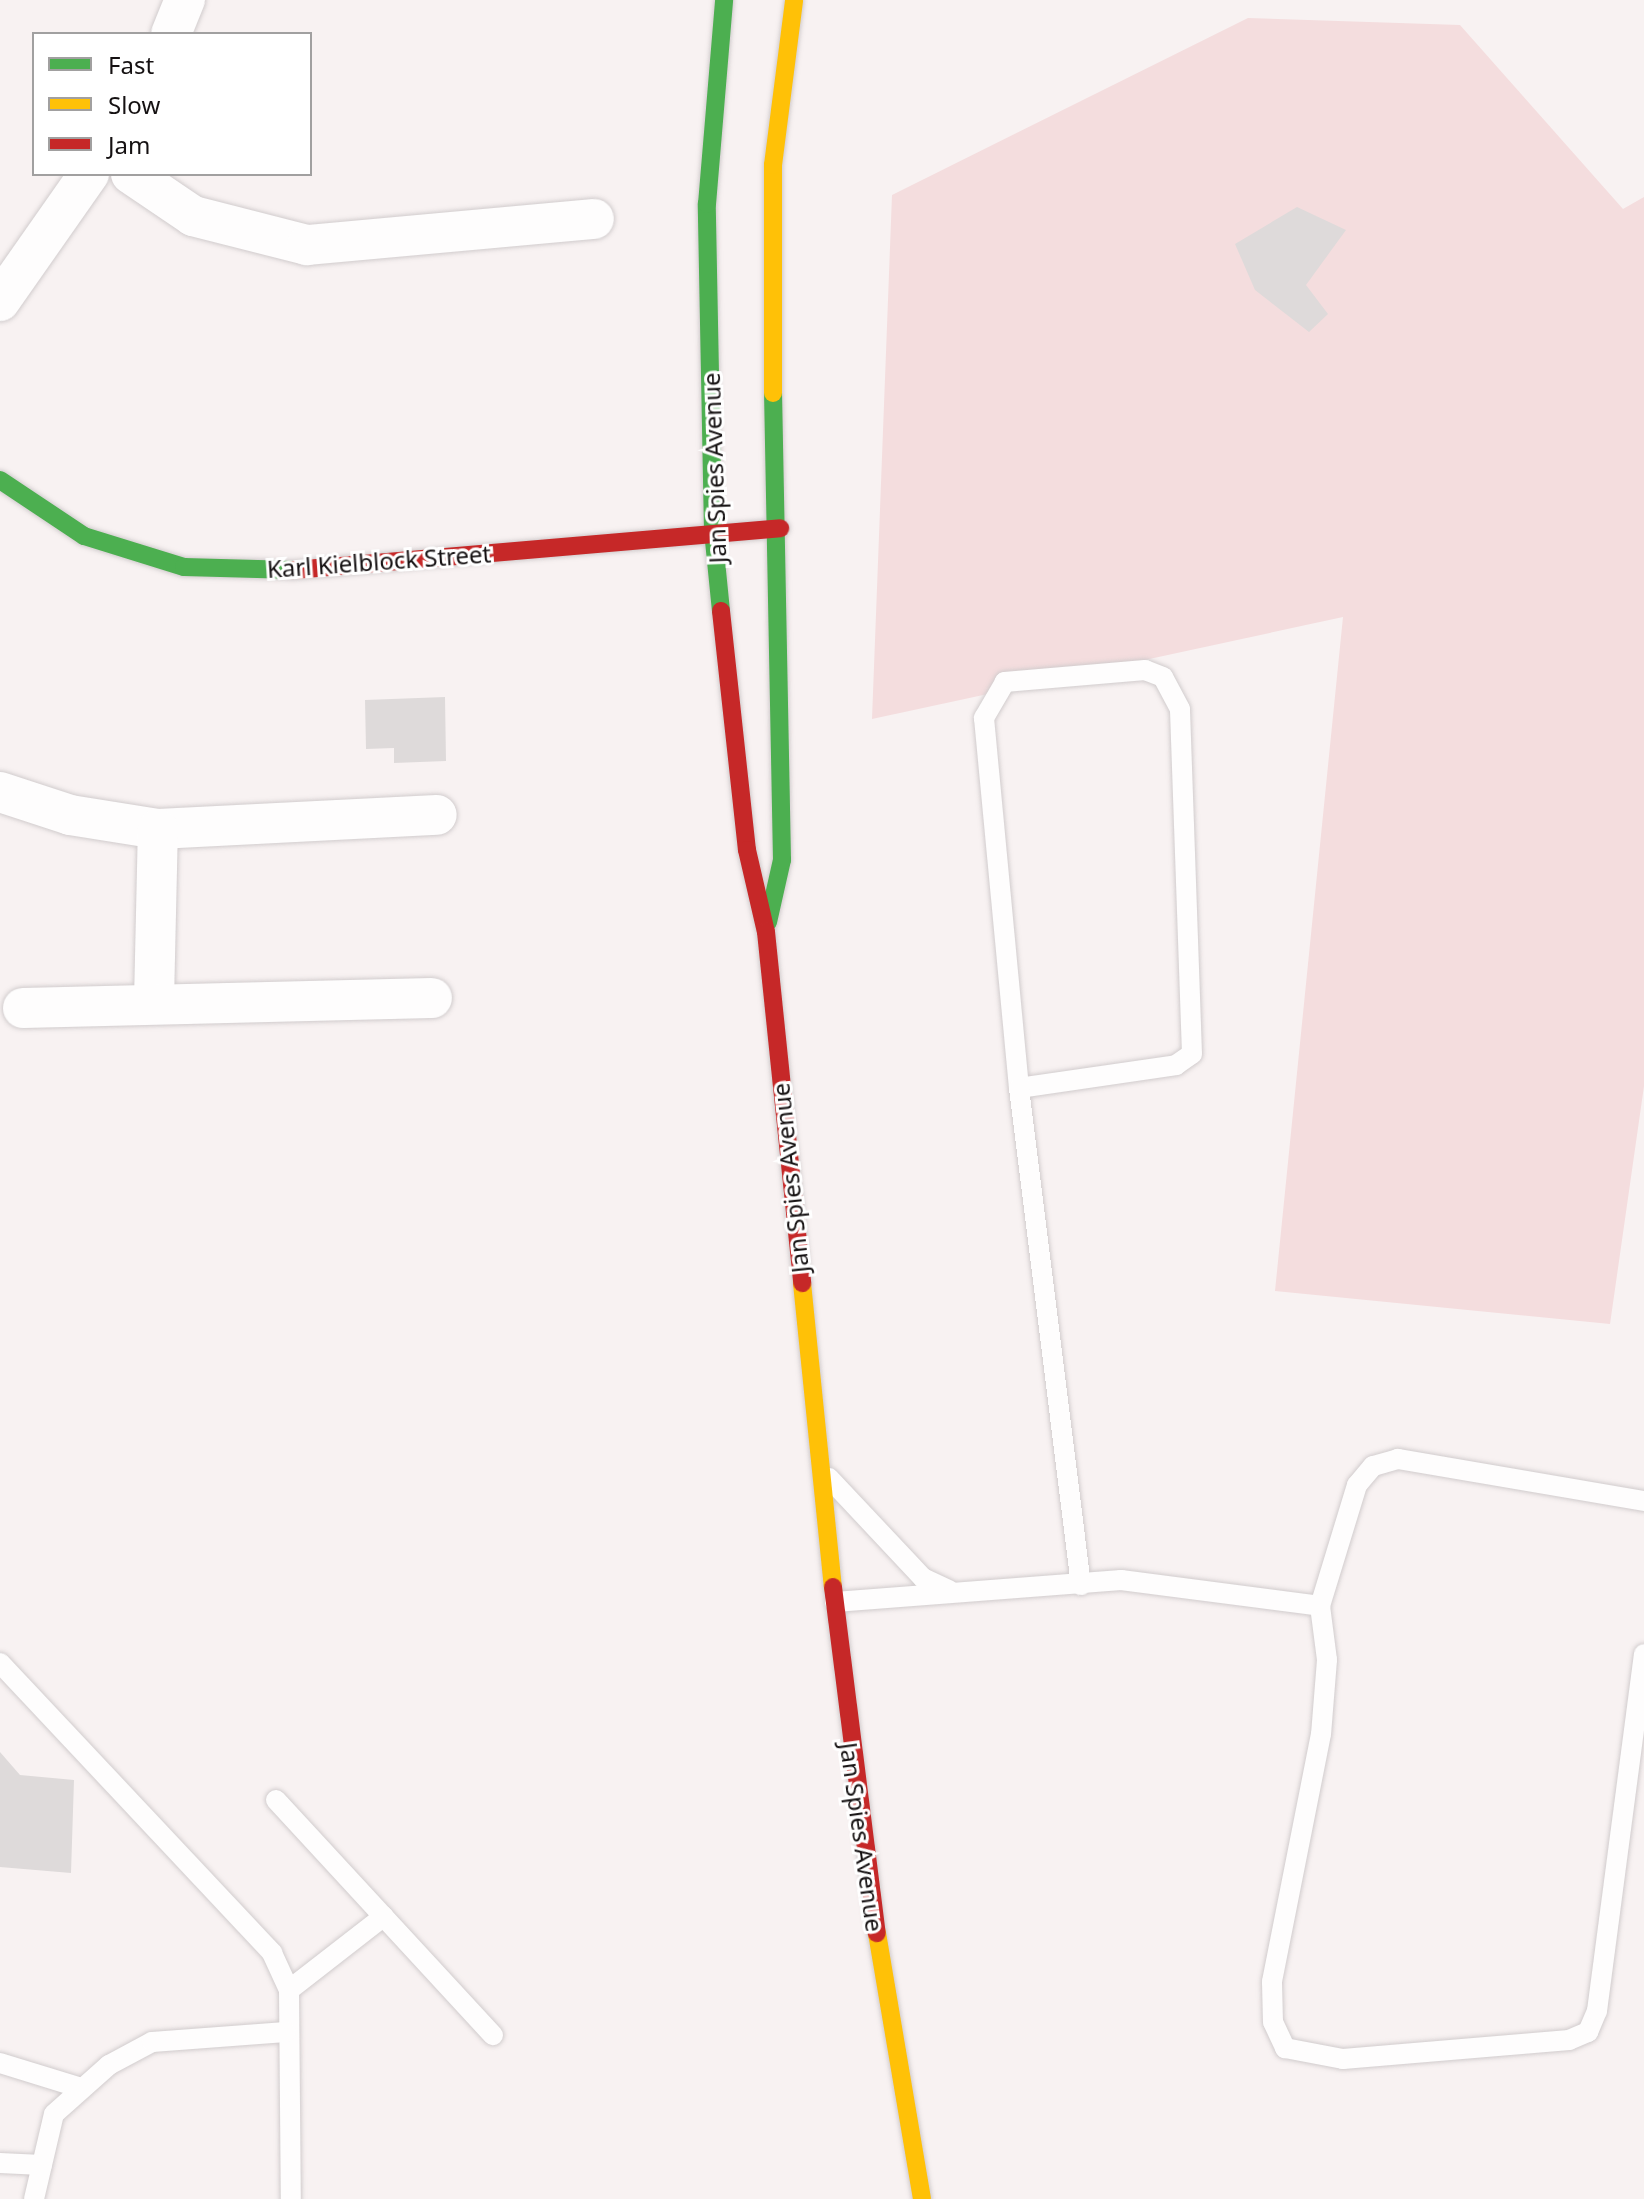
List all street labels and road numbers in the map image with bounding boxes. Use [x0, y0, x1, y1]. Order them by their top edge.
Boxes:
street label: Jan Spies Avenue [696, 372, 732, 564]
street label: Karl Kielblock Street [266, 539, 492, 583]
street label: Jan Spies Avenue [766, 1082, 814, 1274]
street label: Jan Spies Avenue [834, 1741, 890, 1933]

